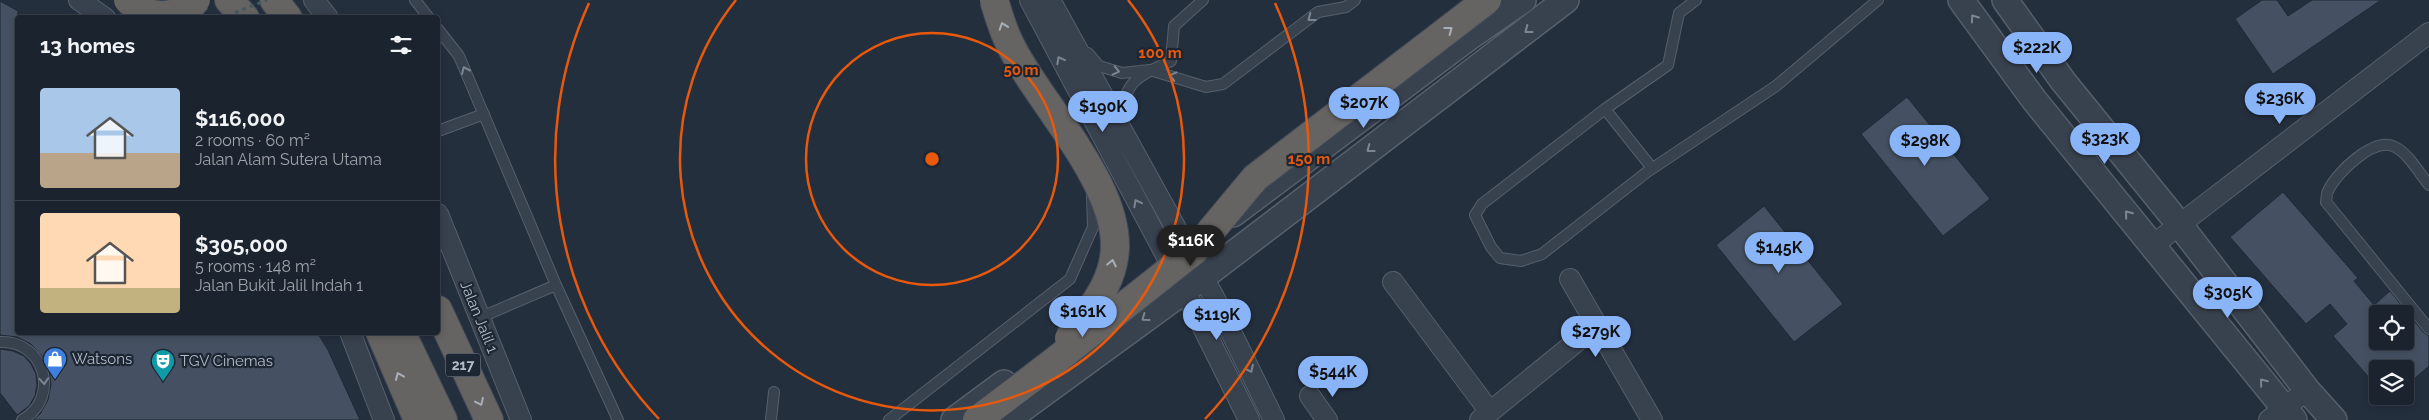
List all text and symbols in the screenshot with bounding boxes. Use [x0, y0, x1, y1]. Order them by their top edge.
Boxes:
one-way arrow [1307, 12, 1317, 21]
one-way arrow [1971, 14, 1980, 24]
one-way arrow [999, 22, 1009, 31]
one-way arrow [1525, 24, 1534, 32]
one-way arrow [1443, 26, 1452, 35]
icon: filters [387, 31, 415, 59]
pin: $222K [2002, 32, 2072, 74]
text: 13 homes [40, 33, 135, 58]
text: $222K [2013, 38, 2061, 57]
text: 100 m [1138, 44, 1182, 62]
one-way arrow [1056, 56, 1066, 65]
text: 50 m [1003, 61, 1039, 79]
one-way arrow [1112, 65, 1120, 76]
one-way arrow [460, 66, 471, 75]
one-way arrow [1169, 72, 1177, 82]
pin: $236K [2245, 82, 2315, 125]
pin: $207K [1329, 86, 1399, 129]
text: $236K [2256, 89, 2304, 108]
pin: $190K [1068, 90, 1138, 133]
text: $207K [1340, 93, 1388, 112]
text: $190K [1079, 97, 1127, 116]
text: $116,000 [195, 106, 285, 131]
icon: home [80, 108, 140, 168]
pin: $323K [2070, 122, 2140, 165]
pin: $298K [1890, 124, 1960, 167]
text: $323K [2081, 129, 2129, 148]
text: 2 rooms · 60 m² [195, 131, 310, 150]
text: $298K [1901, 131, 1949, 150]
one-way arrow [1367, 144, 1376, 153]
text: Jalan Alam Sutera Utama [195, 150, 382, 169]
centre of rings [923, 150, 941, 168]
text: 150 m [1288, 150, 1330, 168]
one-way arrow [1133, 200, 1143, 209]
one-way arrow [2125, 211, 2134, 220]
pin: $116K [1156, 224, 1226, 267]
text: $116K [1168, 231, 1214, 250]
text: $305,000 [195, 232, 288, 257]
pin: $145K [1744, 232, 1814, 274]
icon: home [80, 233, 140, 293]
text: $145K [1756, 238, 1802, 257]
text: 5 rooms · 148 m² [195, 257, 316, 276]
one-way arrow [1106, 259, 1117, 268]
text: Jalan Bukit Jalil Indah 1 [195, 276, 363, 295]
pin: $305K [2193, 276, 2263, 319]
street label: Jalan Jalil 1 [456, 278, 502, 356]
text: $305K [2204, 283, 2252, 302]
pin: $161K [1048, 296, 1118, 338]
pin: $119K [1182, 298, 1252, 341]
text: $161K [1060, 302, 1106, 321]
text: $119K [1194, 305, 1240, 324]
map controls [2369, 305, 2414, 405]
button: locate [2369, 305, 2414, 350]
one-way arrow [1141, 312, 1151, 321]
pin: $279K [1561, 316, 1631, 358]
text: $279K [1572, 322, 1620, 341]
shop icon: Watsons [42, 346, 68, 380]
theatre icon: TGV Cinemas [150, 348, 176, 382]
place label: Watsons [72, 350, 132, 368]
place label: TGV Cinemas [180, 352, 273, 370]
road number: 217 [446, 354, 480, 376]
pin: $544K [1298, 356, 1368, 398]
button: layers [2369, 360, 2414, 405]
text: $544K [1309, 362, 1357, 381]
one-way arrow [1244, 364, 1254, 373]
one-way arrow [395, 372, 405, 381]
one-way arrow [38, 377, 49, 385]
one-way arrow [2260, 379, 2268, 388]
one-way arrow [474, 396, 484, 405]

